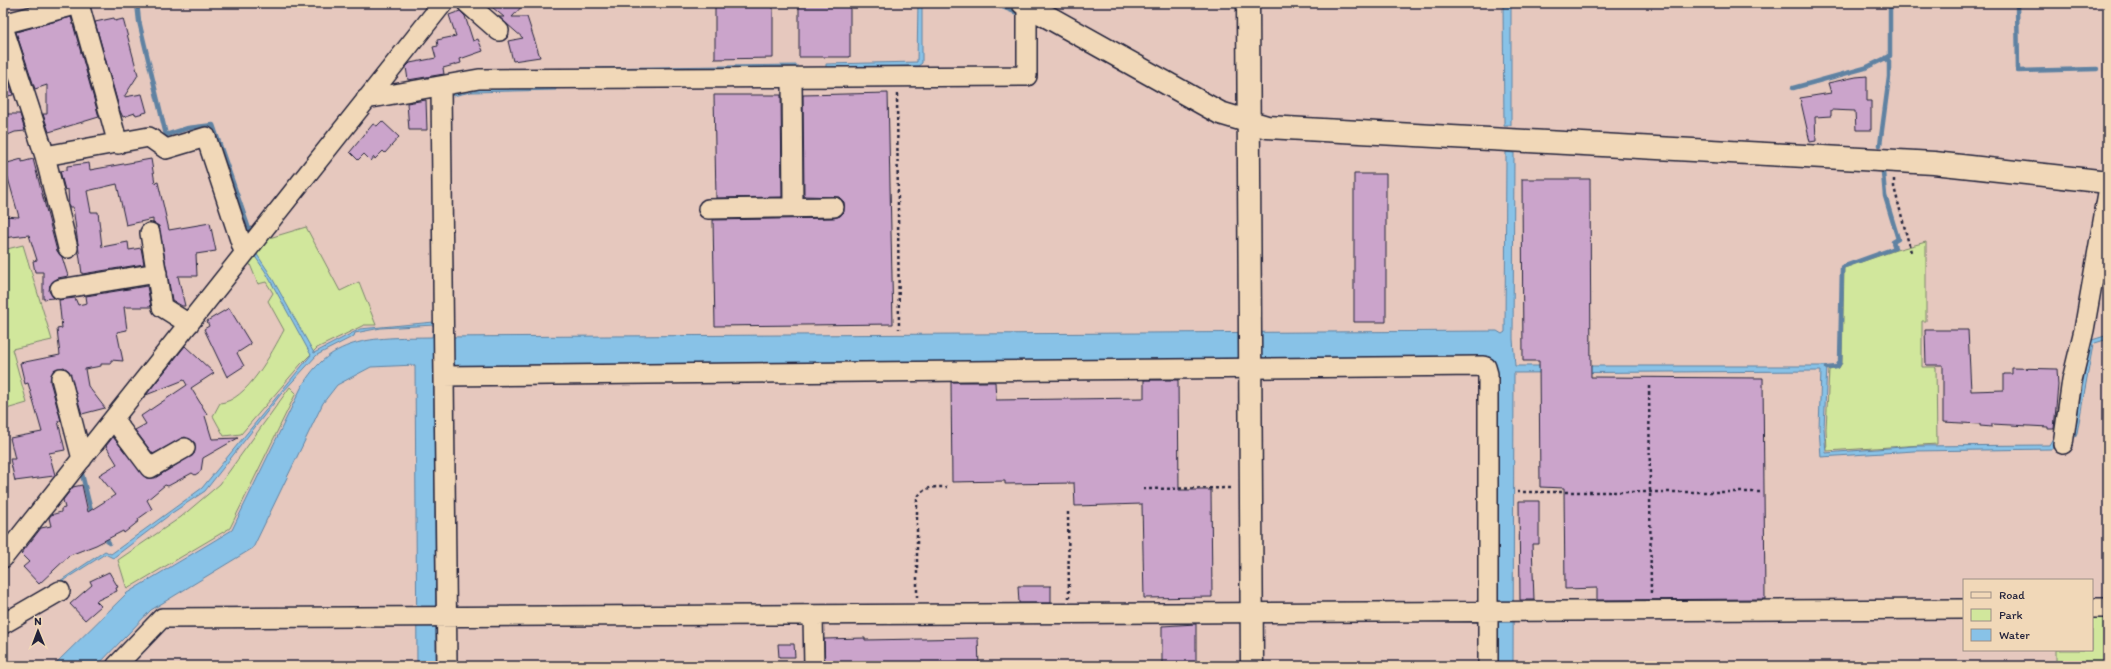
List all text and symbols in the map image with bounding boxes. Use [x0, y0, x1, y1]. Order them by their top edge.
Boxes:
legend [1963, 579, 2093, 651]
text: Road [1999, 588, 2025, 602]
text: Park [1999, 608, 2023, 622]
north arrow [18, 611, 58, 651]
text: N [34, 615, 42, 628]
text: Water [1999, 628, 2030, 642]

